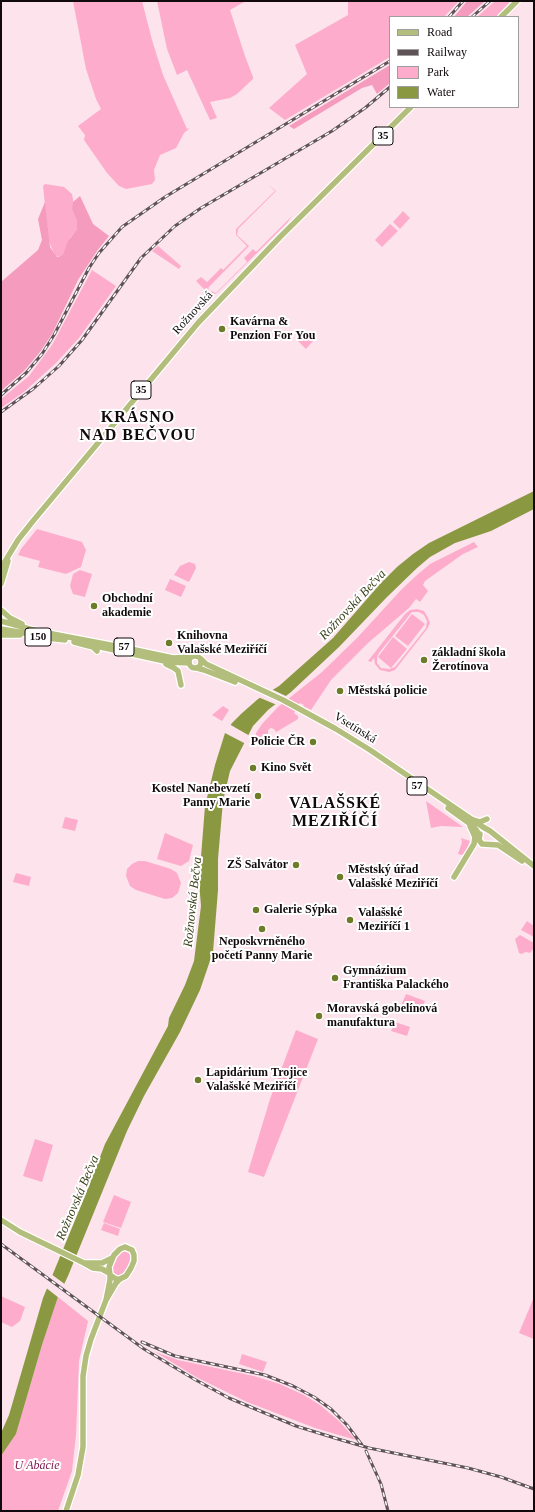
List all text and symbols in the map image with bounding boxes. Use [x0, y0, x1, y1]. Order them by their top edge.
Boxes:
legend [389, 16, 519, 108]
text: Road [427, 25, 452, 39]
text: Railway [427, 45, 467, 59]
text: Park [427, 65, 449, 79]
text: Water [427, 85, 455, 99]
road number: 35 [373, 127, 393, 145]
street label: Rožnovská [170, 288, 216, 338]
place label: Kavárna & Penzion For You [230, 315, 315, 343]
marker: Kavárna & Penzion For You [217, 324, 227, 334]
road number: 35 [131, 381, 151, 399]
district label: KRÁSNO NAD BEČVOU [80, 408, 196, 446]
water label: Rožnovská Bečva [316, 567, 390, 643]
place label: Obchodní akademie [102, 592, 153, 620]
marker: Obchodní akademie [89, 601, 99, 611]
road number: 150 [25, 628, 51, 646]
place label: Knihovna Valašské Meziříčí [177, 629, 267, 657]
road number: 57 [114, 638, 134, 656]
marker: Knihovna Valašské Meziříčí [164, 638, 174, 648]
place label: základní škola Žerotínova [432, 646, 506, 674]
marker: základní škola Žerotínova [419, 655, 429, 665]
place label: Městská policie [348, 684, 427, 698]
marker: Městská policie [335, 686, 345, 696]
street label: Vsetínská [331, 709, 379, 747]
place label: Policie ČR [251, 735, 305, 749]
marker: Policie ČR [308, 737, 318, 747]
place label: Kino Svět [261, 761, 311, 775]
marker: Kino Svět [248, 763, 258, 773]
road number: 57 [407, 777, 427, 795]
place label: Kostel Nanebevzetí Panny Marie [152, 782, 250, 810]
marker: Kostel Nanebevzetí Panny Marie [253, 791, 263, 801]
district label: VALAŠSKÉ MEZIŘÍČÍ [289, 794, 381, 832]
water label: Rožnovská Bečva [181, 856, 205, 948]
place label: ZŠ Salvátor [227, 858, 288, 872]
marker: ZŠ Salvátor [291, 860, 301, 870]
place label: Městský úřad Valašské Meziříčí [348, 863, 438, 891]
marker: Městský úřad Valašské Meziříčí [335, 872, 345, 882]
place label: Galerie Sýpka [264, 903, 337, 917]
marker: Galerie Sýpka [251, 905, 261, 915]
place label: Valašské Meziříčí 1 [358, 906, 410, 934]
marker: Valašské Meziříčí 1 [345, 915, 355, 925]
marker: Neposkvrněného početí Panny Marie [257, 924, 267, 934]
place label: Neposkvrněného početí Panny Marie [212, 935, 312, 963]
place label: Gymnázium Františka Palackého [343, 964, 449, 992]
marker: Gymnázium Františka Palackého [330, 973, 340, 983]
place label: Moravská gobelínová manufaktura [327, 1002, 437, 1030]
marker: Moravská gobelínová manufaktura [314, 1011, 324, 1021]
place label: Lapidárium Trojice Valašské Meziříčí [206, 1066, 307, 1094]
marker: Lapidárium Trojice Valašské Meziříčí [193, 1075, 203, 1085]
water label: Rožnovská Bečva [53, 1153, 103, 1243]
park label: U Abácie [15, 1459, 59, 1473]

